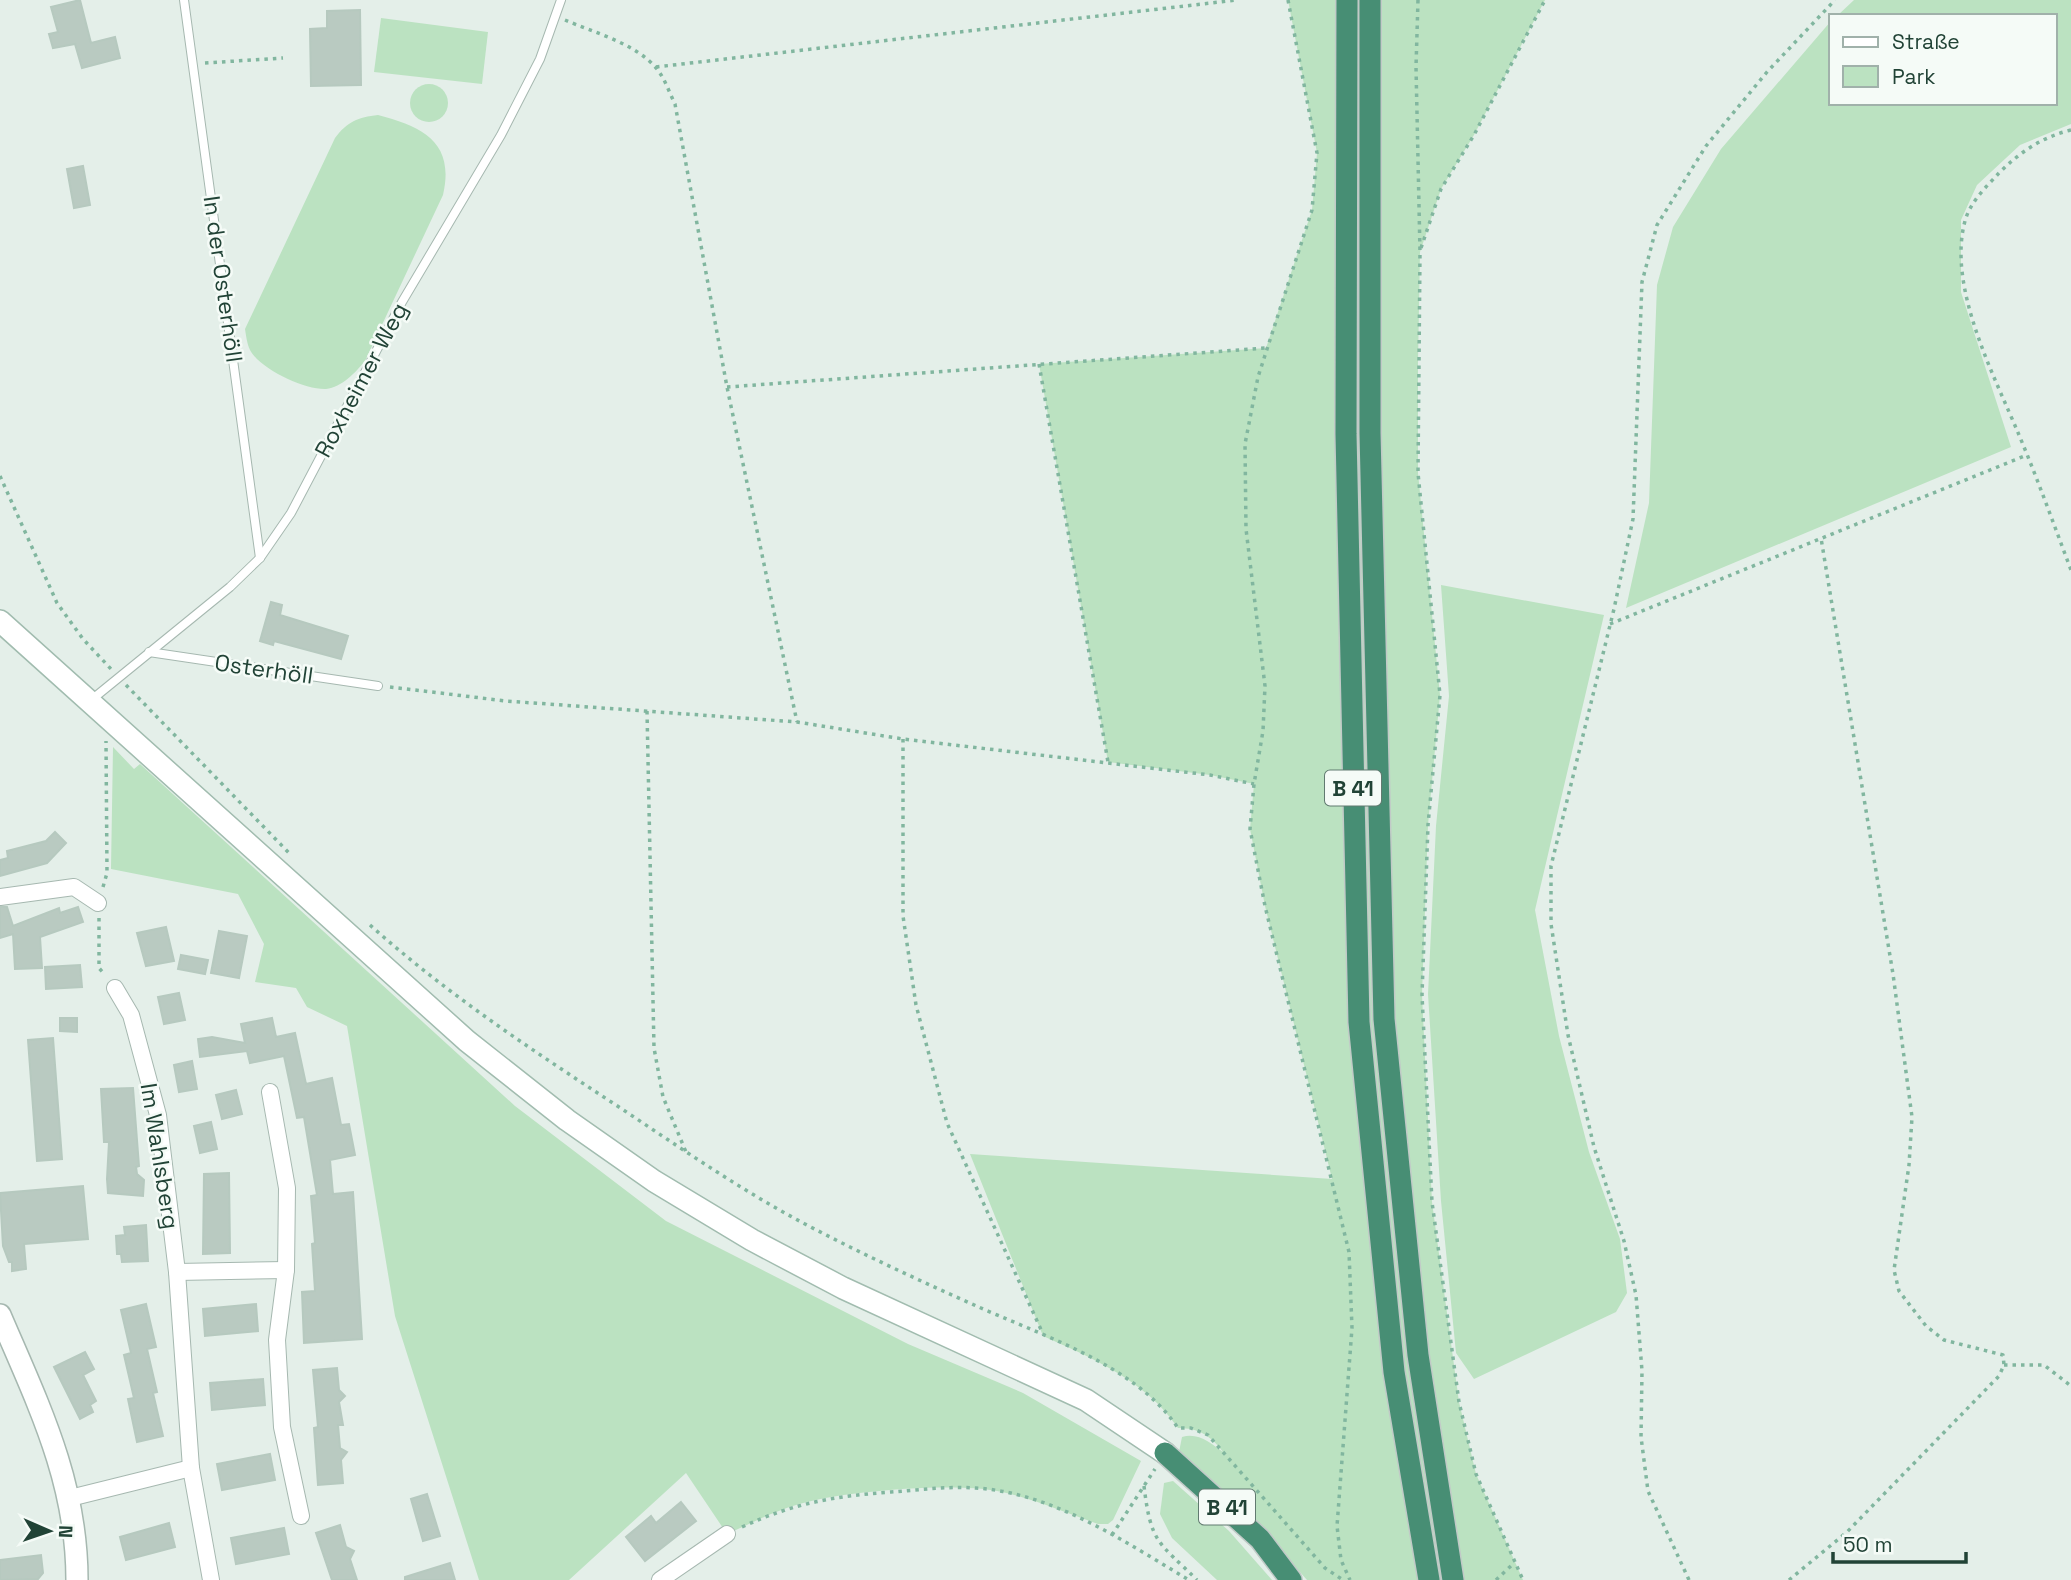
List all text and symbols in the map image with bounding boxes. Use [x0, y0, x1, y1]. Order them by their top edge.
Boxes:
legend [1829, 14, 2057, 105]
text: Straße [1892, 28, 1960, 55]
text: Park [1892, 63, 1936, 90]
street label: In der Osterhöll [196, 194, 250, 364]
street label: Roxheimer Weg [308, 297, 414, 463]
street label: Osterhöll [213, 647, 315, 691]
road number: B 41 [1325, 770, 1381, 806]
street label: Im Wahlsberg [134, 1081, 186, 1231]
road number: B 41 [1199, 1490, 1255, 1524]
north arrow [14, 1496, 84, 1566]
scale bar [1833, 1520, 1966, 1564]
text: N [53, 1525, 78, 1538]
text: 50 m [1843, 1531, 1893, 1558]

